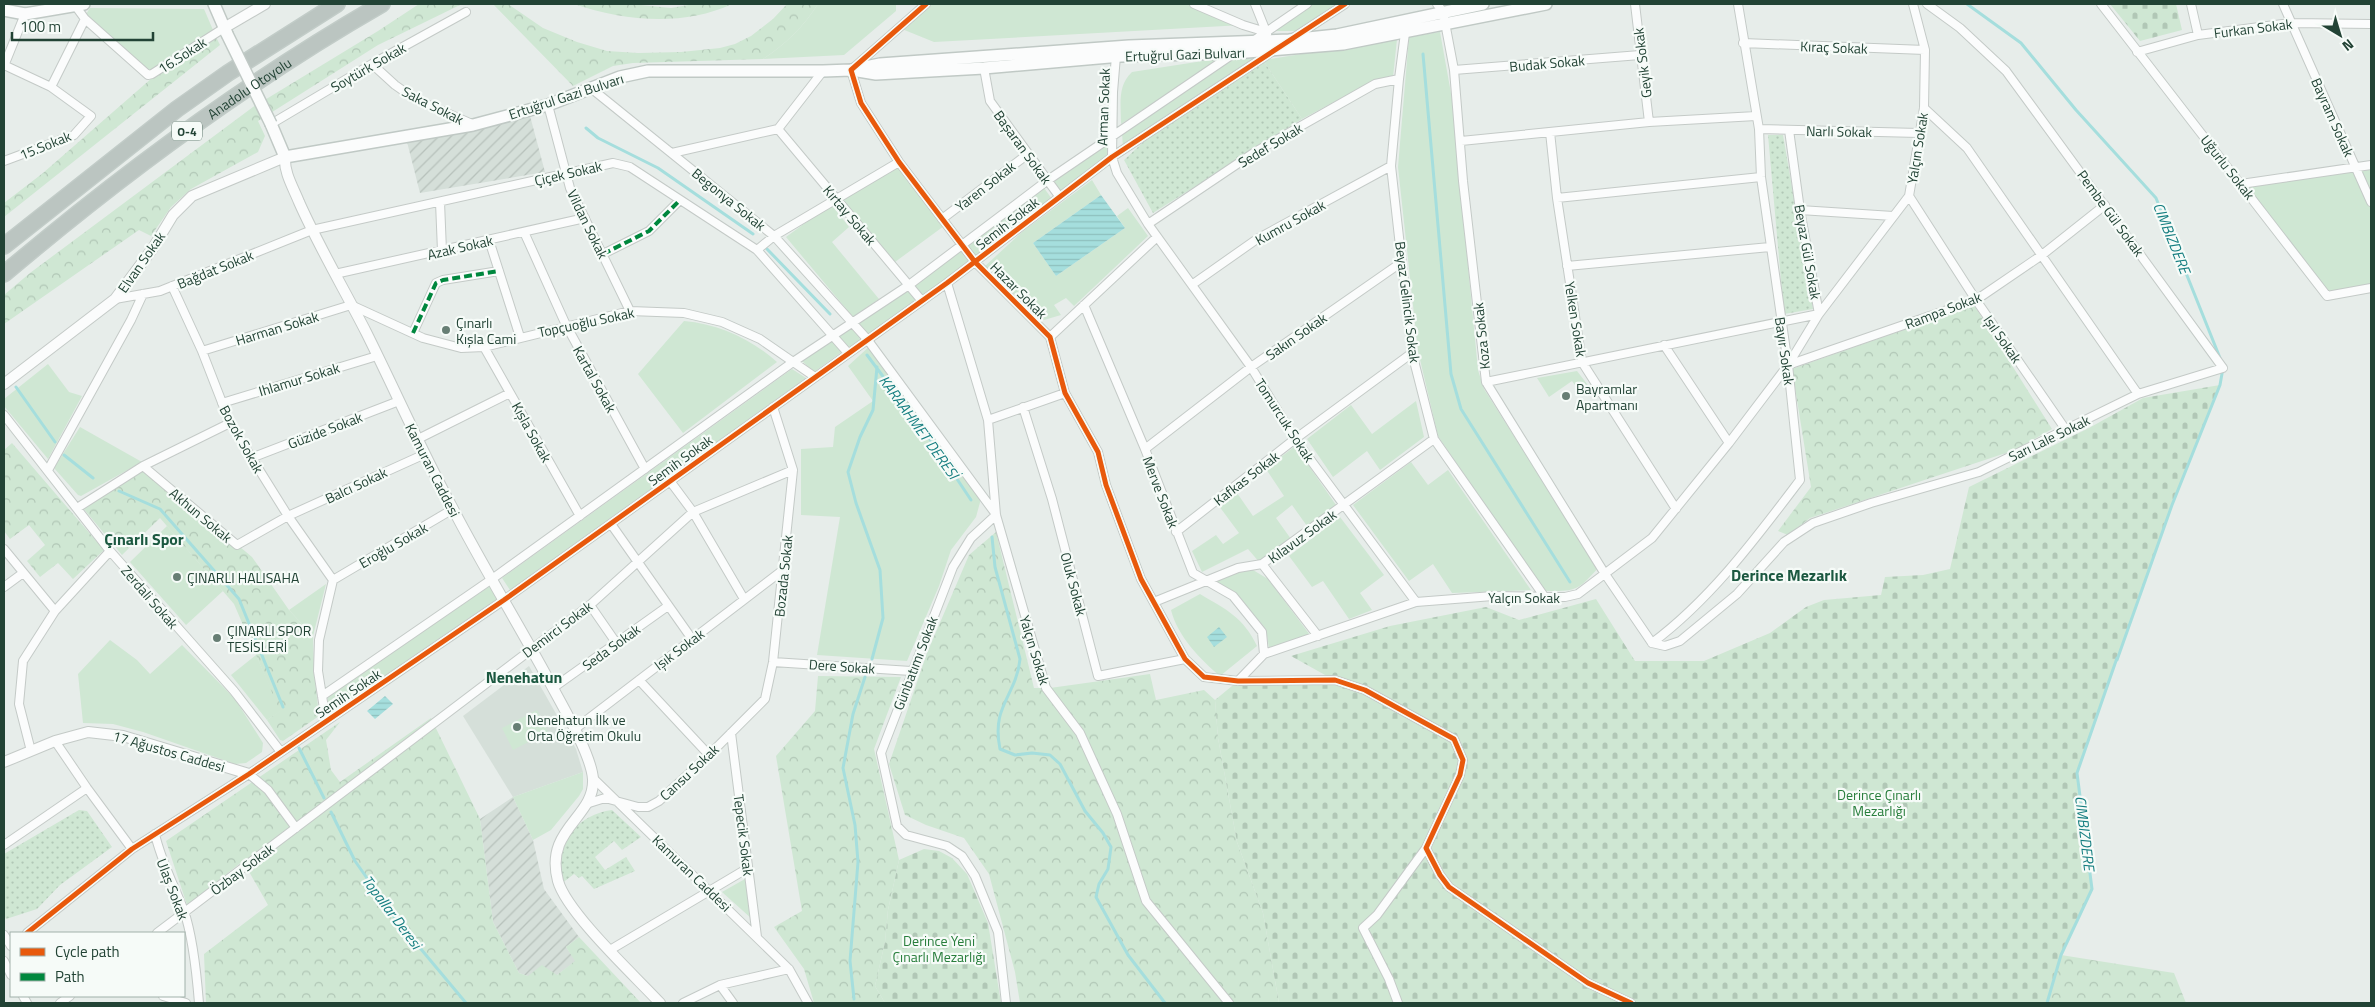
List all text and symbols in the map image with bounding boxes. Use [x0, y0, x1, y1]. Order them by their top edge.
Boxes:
scale bar [12, 10, 154, 42]
north arrow [2315, 10, 2365, 60]
street label: Furkan Sokak [2212, 13, 2294, 43]
text: 100 m [20, 15, 61, 38]
street label: Geyik Sokak [1627, 26, 1657, 99]
street label: 16.Sokak [154, 31, 211, 79]
text: N [2338, 34, 2359, 57]
street label: Kıraç Sokak [1800, 35, 1868, 59]
street label: Soytürk Sokak [326, 37, 410, 97]
street label: Ertuğrul Gazi Bulvarı [1125, 41, 1245, 67]
street label: Budak Sokak [1508, 49, 1586, 77]
street label: Anadolu Otoyolu [203, 52, 295, 124]
street label: Arman Sokak [1091, 67, 1115, 146]
street label: Ertuğrul Gazi Bulvarı [506, 68, 626, 124]
street label: Bayram Sokak [2306, 74, 2360, 160]
street label: Saka Sokak [399, 80, 468, 130]
street label: Başaran Sokak [989, 106, 1057, 189]
street label: Yalçın Sokak [1901, 111, 1933, 185]
street label: Sedef Sokak [1234, 117, 1307, 173]
street label: Narlı Sokak [1806, 120, 1872, 142]
road number: O-4 [172, 122, 202, 140]
street label: 15.Sokak [16, 125, 74, 165]
street label: Uğurlu Sokak [2196, 130, 2260, 204]
street label: Çiçek Sokak [532, 155, 604, 191]
street label: Yaren Sokak [950, 156, 1020, 216]
street label: Begonya Sokak [687, 163, 771, 236]
street label: Pembe Gül Sokak [2072, 165, 2150, 261]
street label: Kırtay Sokak [819, 180, 882, 250]
street label: Vildan Sokak [562, 186, 614, 262]
street label: Semih Sokak [971, 191, 1043, 254]
street label: Kumru Sokak [1251, 194, 1329, 250]
water label: CIMBIZDERE [2147, 199, 2198, 279]
street label: Beyaz Gül Sokak [1789, 203, 1827, 302]
street label: Elvan Sokak [112, 227, 170, 297]
street label: Azak Sokak [425, 229, 495, 265]
street label: Beyaz Gelincik Sokak [1390, 240, 1426, 364]
street label: Bağdat Sokak [174, 244, 257, 294]
street label: Hazar Sokak [986, 257, 1052, 323]
street label: Yelken Sokak [1560, 280, 1592, 359]
street label: Rampa Sokak [1902, 286, 1984, 334]
street label: Topçuoğlu Sokak [536, 301, 636, 342]
street label: Koza Sokak [1467, 301, 1495, 370]
street label: Harman Sokak [233, 305, 321, 351]
street label: Sakın Sokak [1261, 307, 1331, 365]
street label: Işıl Sokak [1979, 311, 2027, 368]
place label: Çınarlı Kışla Cami [456, 312, 516, 349]
street label: Bayır Sokak [1770, 316, 1800, 387]
marker: Çınarlı Kışla Cami [440, 324, 452, 336]
street label: Kartal Sokak [568, 342, 622, 416]
street label: Ihlamur Sokak [256, 357, 342, 401]
water label: KARAAHMET DERESİ [873, 370, 966, 486]
street label: Tomurcuk Sokak [1250, 374, 1320, 466]
place label: Bayramlar Apartmanı [1576, 378, 1638, 415]
marker: Bayramlar Apartmanı [1560, 390, 1572, 402]
street label: Kışla Sokak [507, 398, 557, 466]
street label: Bozok Sokak [215, 401, 269, 477]
street label: Güzide Sokak [285, 406, 366, 454]
street label: Sarı Lale Sokak [2005, 409, 2093, 467]
street label: Kamuran Caddesi [400, 419, 466, 521]
street label: Semih Sokak [643, 429, 717, 491]
street label: Kafkas Sokak [1209, 445, 1284, 510]
street label: Merve Sokak [1138, 453, 1184, 531]
street label: Balcı Sokak [321, 461, 391, 509]
street label: Akhun Sokak [165, 483, 237, 548]
street label: Kılavuz Sokak [1263, 504, 1341, 568]
street label: Eroğlu Sokak [355, 517, 431, 573]
district label: Çınarlı Spor [104, 527, 184, 551]
street label: Bozada Sokak [768, 534, 798, 618]
street label: Oluk Sokak [1055, 550, 1093, 618]
street label: Zerdali Sokak [116, 561, 184, 634]
district label: Derince Mezarlık [1731, 563, 1848, 587]
place label: ÇINARLI HALISAHA [187, 567, 300, 588]
marker: ÇINARLI HALISAHA [171, 571, 183, 583]
street label: Yalçın Sokak [1488, 587, 1560, 608]
street label: Demirci Sokak [517, 595, 597, 662]
street label: Yalçın Sokak [1014, 612, 1056, 688]
street label: Günbatımı Sokak [887, 613, 943, 713]
street label: Seda Sokak [578, 618, 645, 675]
place label: ÇINARLI SPOR TESİSLERİ [227, 620, 311, 657]
street label: Işık Sokak [649, 623, 709, 675]
marker: ÇINARLI SPOR TESİSLERİ [211, 632, 223, 644]
street label: Dere Sokak [808, 653, 876, 679]
street label: Semih Sokak [311, 663, 385, 723]
district label: Nenehatun [486, 665, 562, 689]
place label: Nenehatun İlk ve Orta Öğretim Okulu [527, 709, 641, 746]
marker: Nenehatun İlk ve Orta Öğretim Okulu [511, 721, 523, 733]
street label: 17 Ağustos Caddesi [110, 725, 228, 777]
street label: Cansu Sokak [655, 739, 724, 805]
park label: Derince Çınarlı Mezarlığı [1837, 784, 1921, 821]
street label: Tepecik Sokak [729, 793, 759, 877]
water label: CIMBIZDERE [2069, 794, 2101, 874]
street label: Kamuran Caddesi [648, 830, 736, 916]
street label: Özbay Sokak [206, 838, 279, 900]
street label: Ulaş Sokak [152, 855, 194, 923]
water label: Topallar Deresi [357, 870, 429, 955]
park label: Derince Yeni Çınarlı Mezarlığı [893, 930, 986, 967]
legend [10, 932, 185, 997]
text: Cycle path [55, 940, 120, 963]
text: Path [55, 965, 85, 988]

